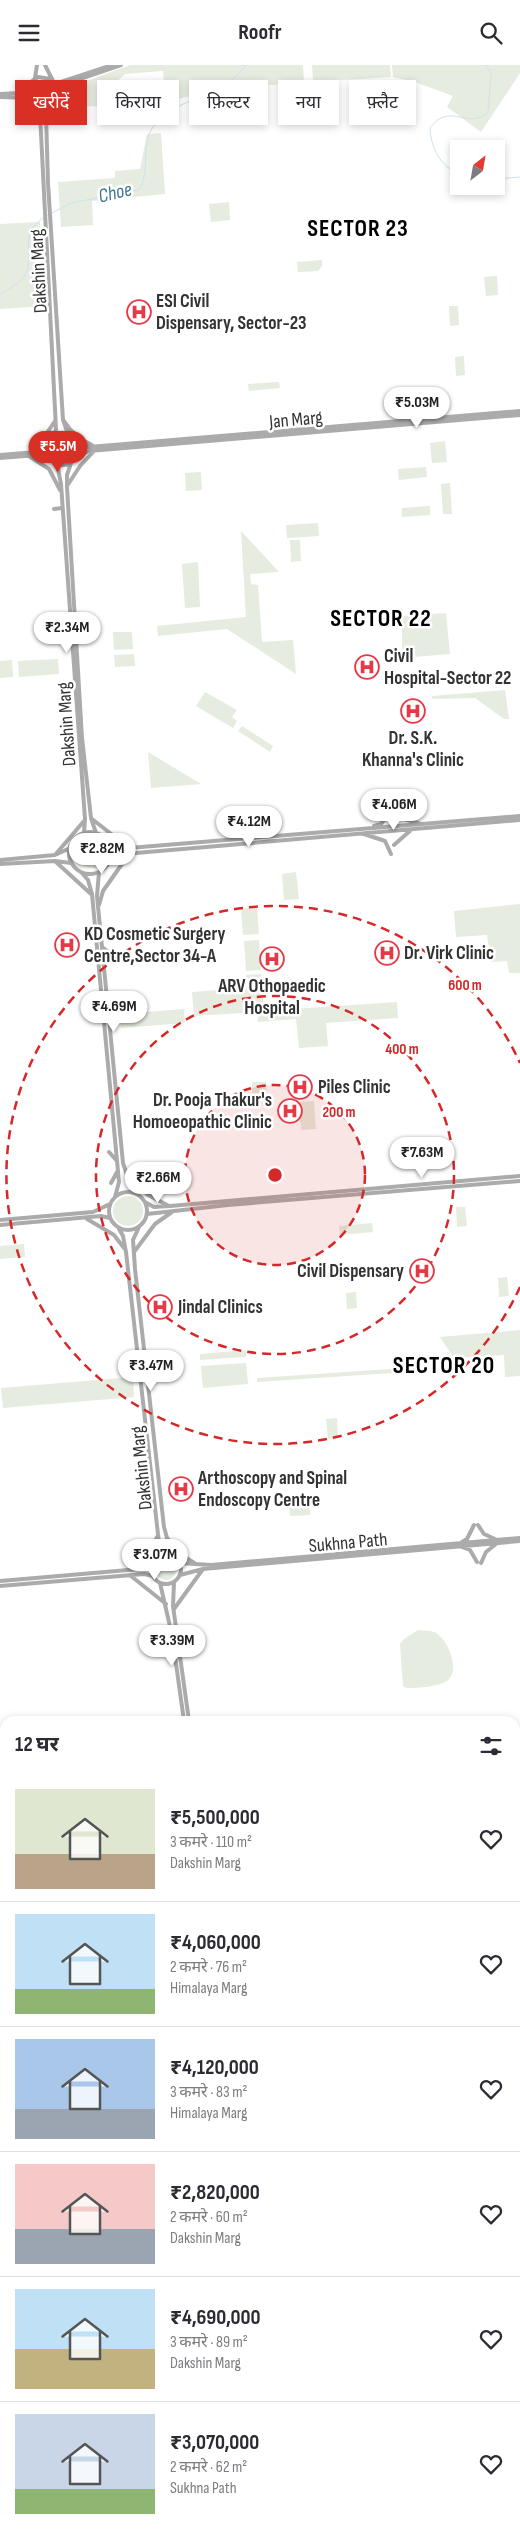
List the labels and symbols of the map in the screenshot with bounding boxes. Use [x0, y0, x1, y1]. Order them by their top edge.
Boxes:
north arrow [450, 140, 505, 195]
water label: Choe [96, 177, 134, 208]
district label: SECTOR 23 [307, 214, 409, 243]
street label: Dakshin Marg [25, 228, 53, 314]
place label: ESI Civil Dispensary, Sector-23 [156, 290, 307, 335]
hospital icon: ESI Civil Dispensary, Sector-23 [126, 299, 152, 325]
pin: ₹5.03M [376, 387, 458, 429]
street label: Jan Marg [267, 406, 324, 434]
pin: ₹5.5M [23, 431, 93, 473]
district label: SECTOR 22 [330, 604, 432, 633]
pin: ₹2.34M [26, 611, 108, 654]
place label: Civil Hospital-Sector 22 [384, 645, 511, 690]
hospital icon: Civil Hospital-Sector 22 [354, 654, 380, 680]
street label: Dakshin Marg [53, 681, 81, 767]
hospital icon: Dr. S.K. Khanna's Clinic [400, 698, 426, 724]
place label: Dr. S.K. Khanna's Clinic [362, 727, 464, 772]
pin: ₹4.06M [353, 789, 435, 831]
pin: ₹4.12M [208, 805, 290, 848]
pin: ₹2.82M [61, 833, 143, 875]
place label: KD Cosmetic Surgery Centre,Sector 34-A [84, 923, 225, 968]
hospital icon: KD Cosmetic Surgery Centre,Sector 34-A [54, 932, 80, 958]
hospital icon: Dr. Virk Clinic [374, 940, 400, 966]
place label: Dr. Virk Clinic [404, 942, 494, 965]
hospital icon: ARV Othopaedic Hospital [259, 946, 285, 972]
place label: ARV Othopaedic Hospital [217, 975, 326, 1020]
text: 600 m [448, 976, 482, 995]
pin: ₹4.69M [73, 991, 155, 1033]
text: 400 m [385, 1040, 419, 1059]
hospital icon: Piles Clinic [287, 1074, 313, 1100]
place label: Piles Clinic [318, 1076, 391, 1099]
place label: Dr. Pooja Thakur's Homoeopathic Clinic [133, 1089, 272, 1134]
hospital icon: Dr. Pooja Thakur's Homoeopathic Clinic [277, 1098, 303, 1124]
text: 200 m [322, 1103, 356, 1122]
pin: ₹7.63M [381, 1137, 463, 1179]
pin: ₹2.66M [117, 1161, 199, 1204]
centre of rings [266, 1166, 284, 1184]
hospital icon: Civil Dispensary [409, 1258, 435, 1284]
place label: Civil Dispensary [297, 1260, 404, 1283]
hospital icon: Jindal Clinics [147, 1294, 173, 1320]
place label: Jindal Clinics [177, 1296, 263, 1319]
pin: ₹3.47M [110, 1349, 192, 1392]
district label: SECTOR 20 [393, 1351, 495, 1380]
street label: Dakshin Marg [126, 1424, 158, 1511]
place label: Arthoscopy and Spinal Endoscopy Centre [197, 1467, 347, 1512]
hospital icon: Arthoscopy and Spinal Endoscopy Centre [168, 1476, 194, 1502]
street label: Sukhna Path [308, 1528, 388, 1558]
pin: ₹3.07M [114, 1539, 196, 1581]
pin: ₹3.39M [131, 1625, 213, 1667]

